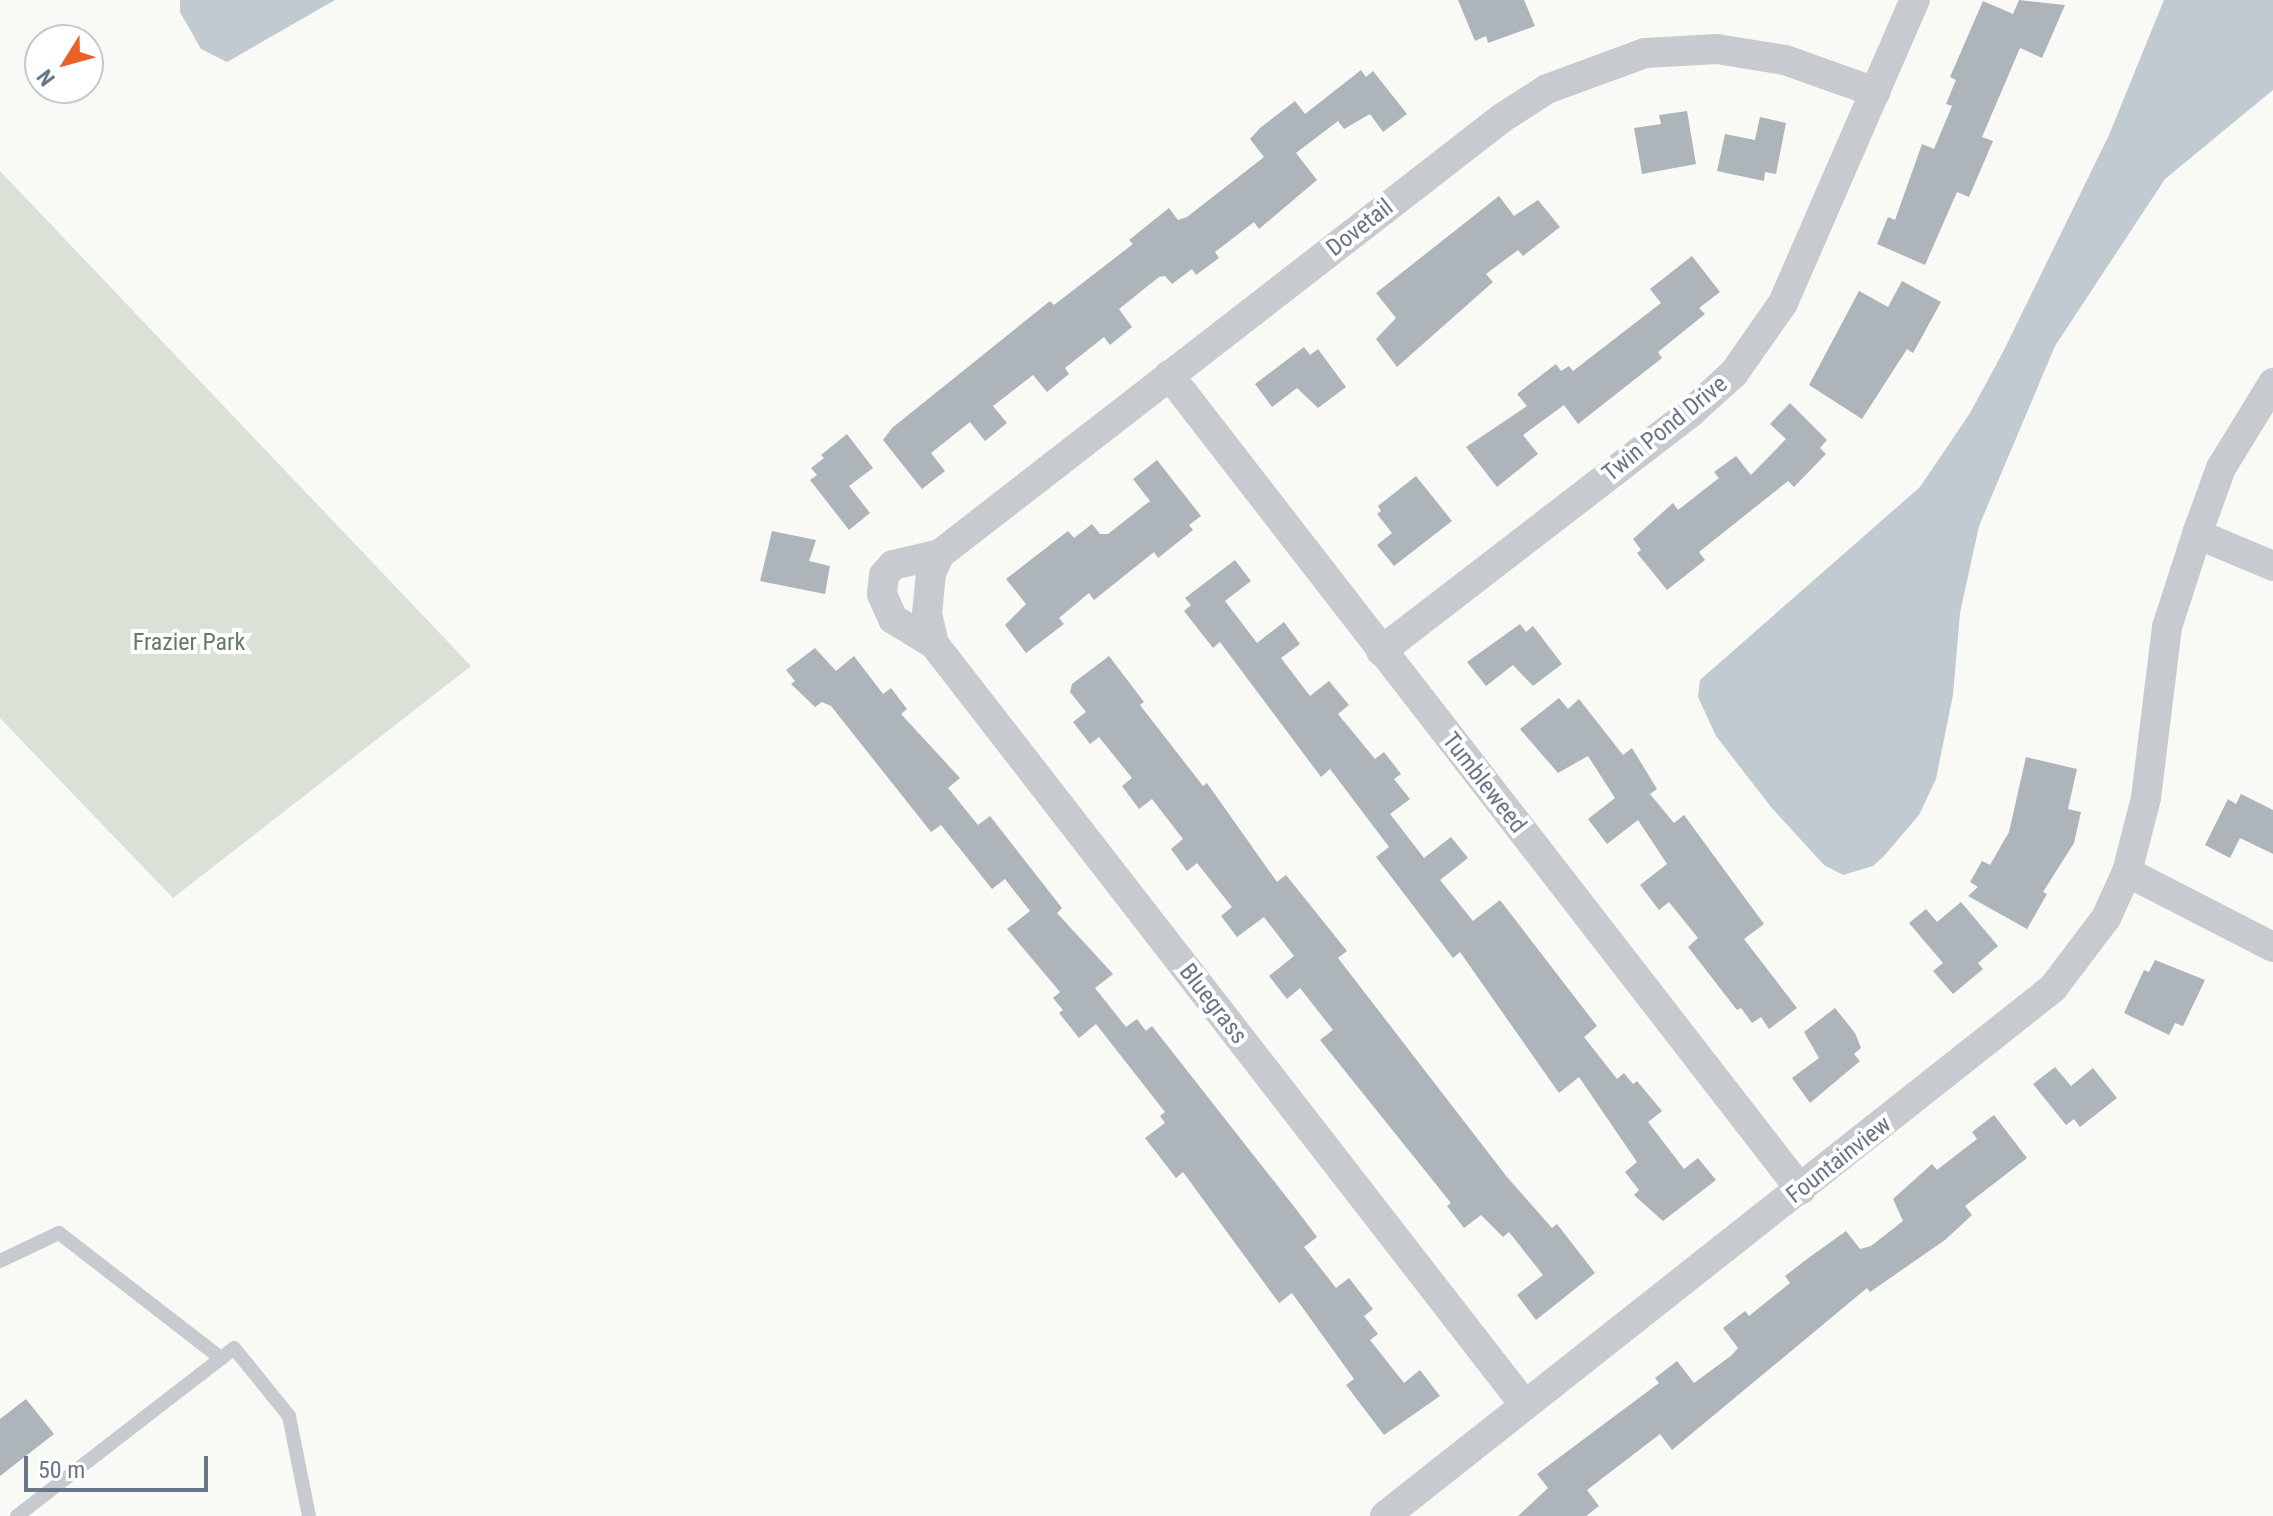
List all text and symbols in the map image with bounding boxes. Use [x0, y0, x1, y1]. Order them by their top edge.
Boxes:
north arrow [24, 24, 104, 104]
text: N [32, 65, 60, 90]
street label: Dovetail [1321, 193, 1399, 263]
street label: Twin Pond Drive [1597, 370, 1733, 488]
park label: Frazier Park [133, 629, 245, 657]
street label: Tumbleweed [1436, 727, 1532, 839]
street label: Bluegrass [1173, 958, 1253, 1050]
street label: Fountainview [1781, 1110, 1897, 1210]
scale bar [28, 1440, 212, 1490]
text: 50 m [38, 1456, 85, 1484]

